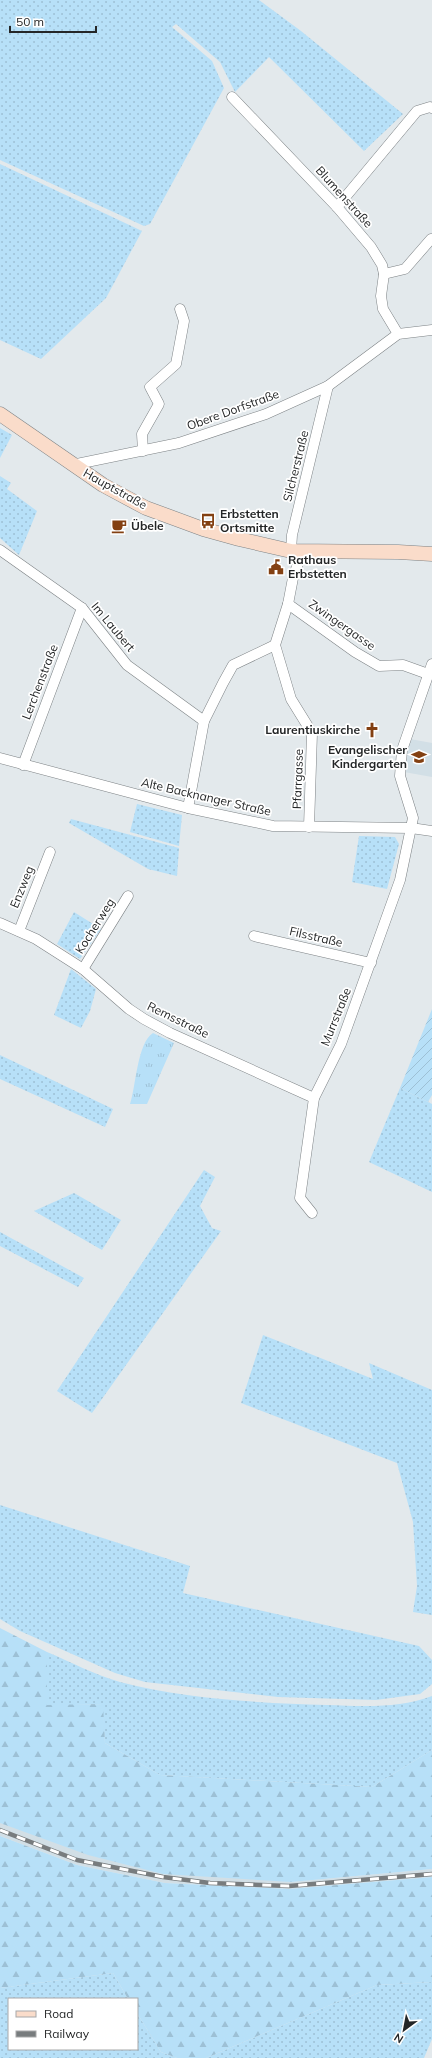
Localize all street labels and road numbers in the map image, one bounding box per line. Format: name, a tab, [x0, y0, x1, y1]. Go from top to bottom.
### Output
street label: Blumenstraße	[313, 163, 376, 231]
street label: Obere Dorfstraße	[185, 386, 281, 433]
street label: Silcherstraße	[279, 429, 312, 503]
street label: Hauptstraße	[81, 465, 150, 512]
street label: Zwingergasse	[306, 596, 379, 653]
street label: Im Laubert	[88, 599, 138, 654]
street label: Lerchenstraße	[18, 642, 61, 722]
street label: Pfarrgasse	[289, 748, 306, 809]
street label: Alte Backnanger Straße	[140, 774, 272, 819]
street label: Enzweg	[6, 863, 37, 910]
street label: Kocherweg	[72, 895, 118, 956]
street label: Filsstraße	[288, 923, 344, 950]
street label: Murrstraße	[317, 985, 354, 1048]
street label: Remsstraße	[145, 998, 212, 1041]

